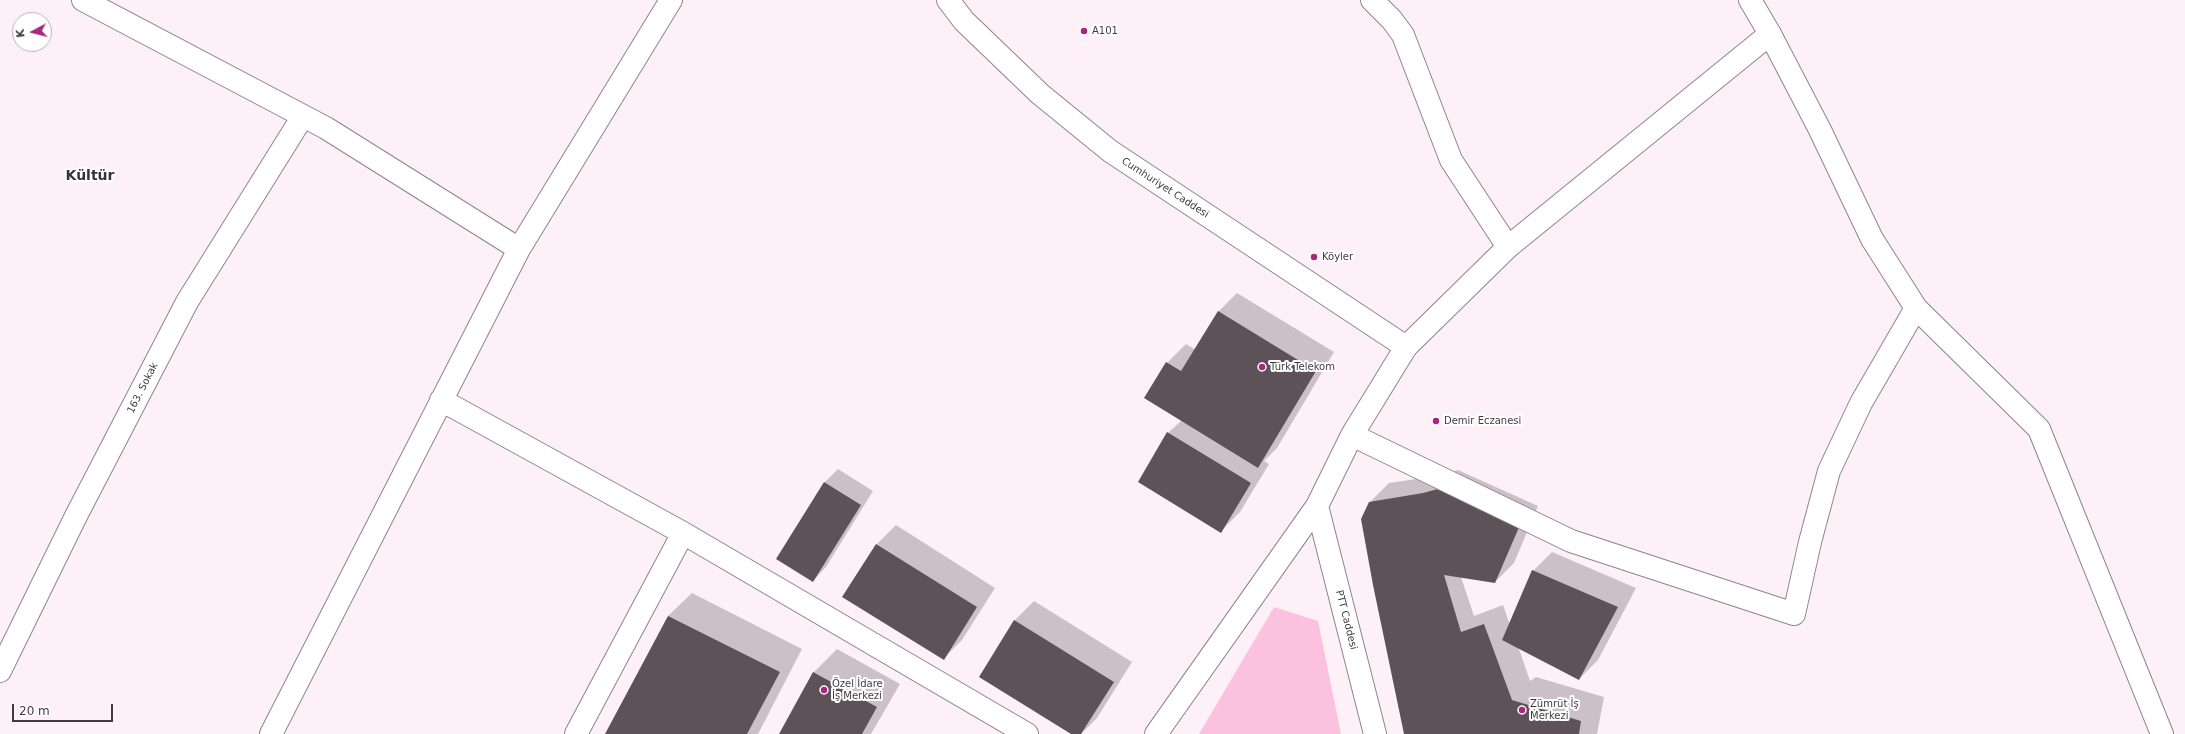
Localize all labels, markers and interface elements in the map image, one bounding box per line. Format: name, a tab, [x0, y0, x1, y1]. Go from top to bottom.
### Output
north arrow	[12, 12, 52, 52]
place label: A101	[1092, 25, 1118, 37]
marker: A101	[1079, 26, 1089, 36]
text: K	[14, 28, 28, 38]
street label: Cumhuriyet Caddesi	[1119, 155, 1211, 221]
district label: Kültür	[66, 168, 114, 184]
place label: Köyler	[1322, 251, 1353, 263]
marker: Köyler	[1309, 252, 1319, 262]
street label: 163. Sokak	[125, 361, 161, 415]
place label: Türk Telekom	[1270, 361, 1335, 373]
marker: Türk Telekom	[1257, 362, 1267, 372]
place label: Demir Eczanesi	[1444, 415, 1521, 427]
marker: Demir Eczanesi	[1431, 416, 1441, 426]
street label: PTT Caddesi	[1333, 589, 1359, 651]
place label: Özel İdare İş Merkezi	[832, 678, 883, 702]
marker: Özel İdare İş Merkezi	[819, 685, 829, 695]
scale bar	[14, 696, 115, 722]
place label: Zümrüt İş Merkezi	[1530, 698, 1579, 722]
text: 20 m	[19, 704, 50, 718]
marker: Zümrüt İş Merkezi	[1517, 705, 1527, 715]

